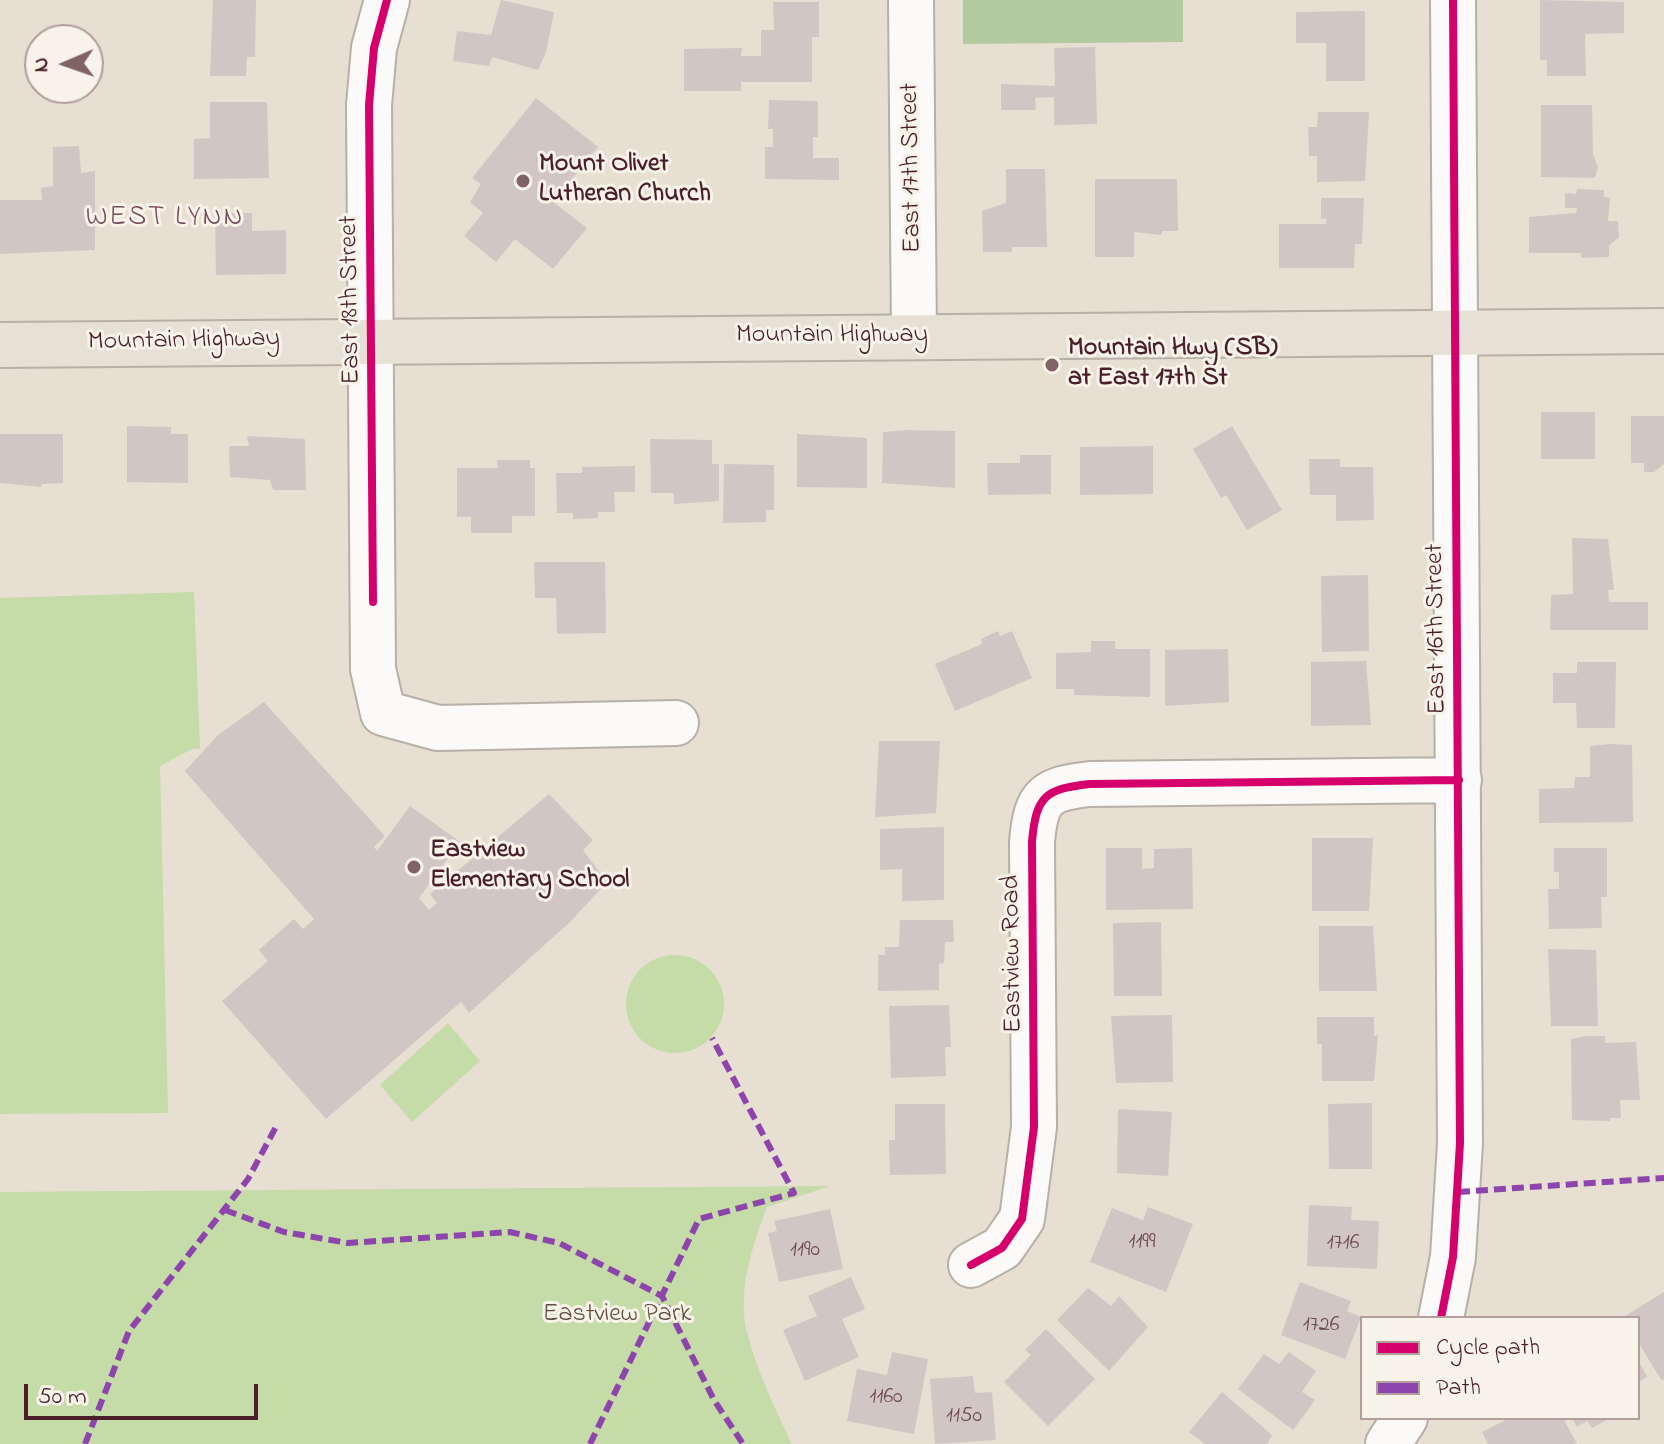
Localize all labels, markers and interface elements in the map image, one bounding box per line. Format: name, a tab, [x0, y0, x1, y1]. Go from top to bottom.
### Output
north arrow	[24, 24, 104, 104]
text: N	[26, 57, 58, 73]
street label: East 17th Street	[896, 83, 930, 253]
place label: Mount Olivet Lutheran Church	[539, 150, 711, 212]
marker: Mount Olivet Lutheran Church	[514, 172, 532, 190]
district label: WEST LYNN	[86, 202, 244, 236]
street label: East 18th Street	[335, 215, 369, 385]
street label: Mountain Highway	[736, 321, 928, 353]
street label: Mountain Highway	[88, 325, 280, 359]
place label: Mountain Hwy (SB) at East 17th St	[1068, 334, 1278, 396]
marker: Mountain Hwy (SB) at East 17th St	[1043, 356, 1061, 374]
street label: East 16th Street	[1421, 543, 1455, 715]
place label: Eastview Elementary School	[430, 836, 629, 898]
marker: Eastview Elementary School	[405, 858, 423, 876]
street label: Eastview Road	[997, 875, 1031, 1033]
house number: 1199	[1128, 1230, 1156, 1256]
house number: 1716	[1327, 1231, 1359, 1257]
house number: 1190	[790, 1238, 820, 1264]
park label: Eastview Park	[543, 1300, 691, 1332]
house number: 1726	[1303, 1313, 1339, 1339]
legend	[1360, 1316, 1640, 1420]
text: Cycle path	[1436, 1331, 1540, 1366]
scale bar	[28, 1368, 262, 1418]
text: Path	[1436, 1371, 1481, 1406]
text: 50 m	[38, 1380, 87, 1415]
house number: 1160	[869, 1385, 903, 1411]
house number: 1150	[946, 1404, 982, 1430]

